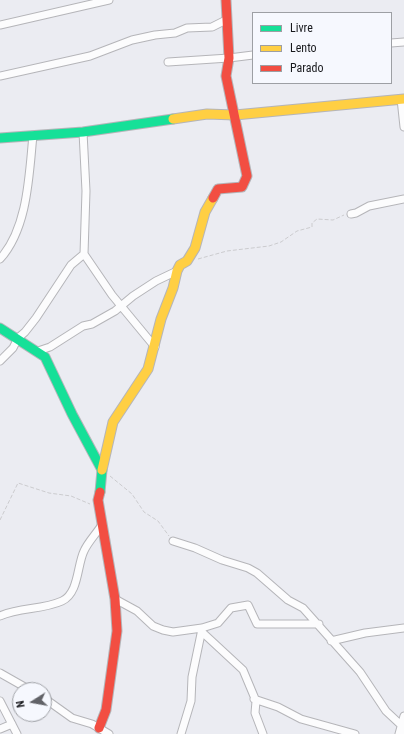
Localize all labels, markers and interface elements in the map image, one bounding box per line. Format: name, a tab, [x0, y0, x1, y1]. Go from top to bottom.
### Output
legend	[252, 12, 392, 84]
text: Livre	[290, 21, 313, 35]
text: Lento	[290, 41, 317, 55]
text: Parado	[290, 61, 323, 75]
north arrow	[12, 682, 52, 722]
text: N	[14, 700, 28, 709]

